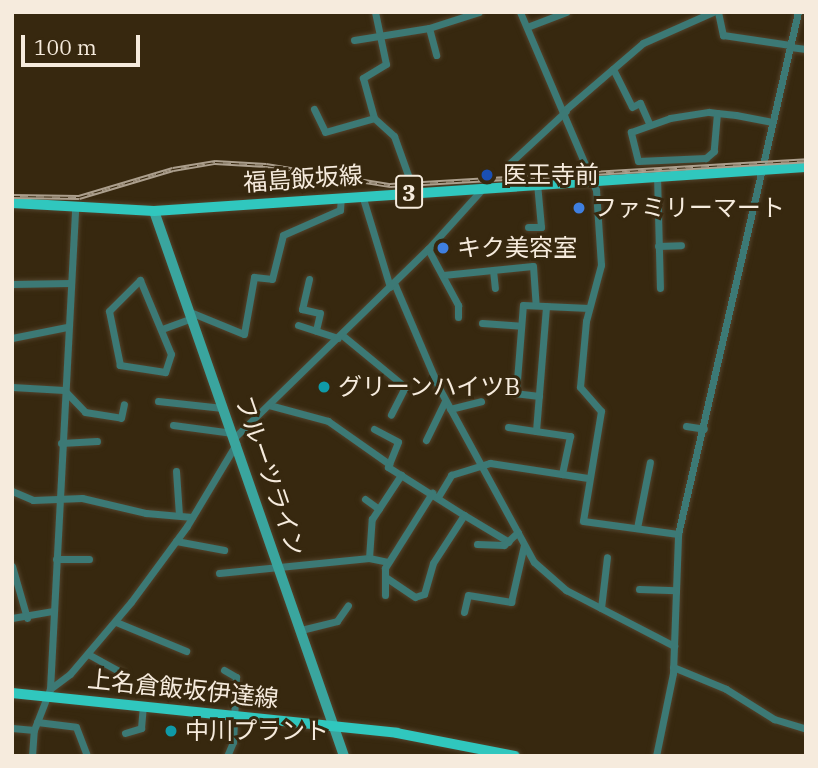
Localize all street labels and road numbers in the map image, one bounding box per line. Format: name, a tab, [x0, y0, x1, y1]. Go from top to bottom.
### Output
street label: 福島飯坂線	[242, 160, 364, 198]
road number: 3	[395, 172, 423, 211]
street label: フルーツライン	[229, 392, 311, 560]
street label: 上名倉飯坂伊達線	[86, 665, 280, 713]

